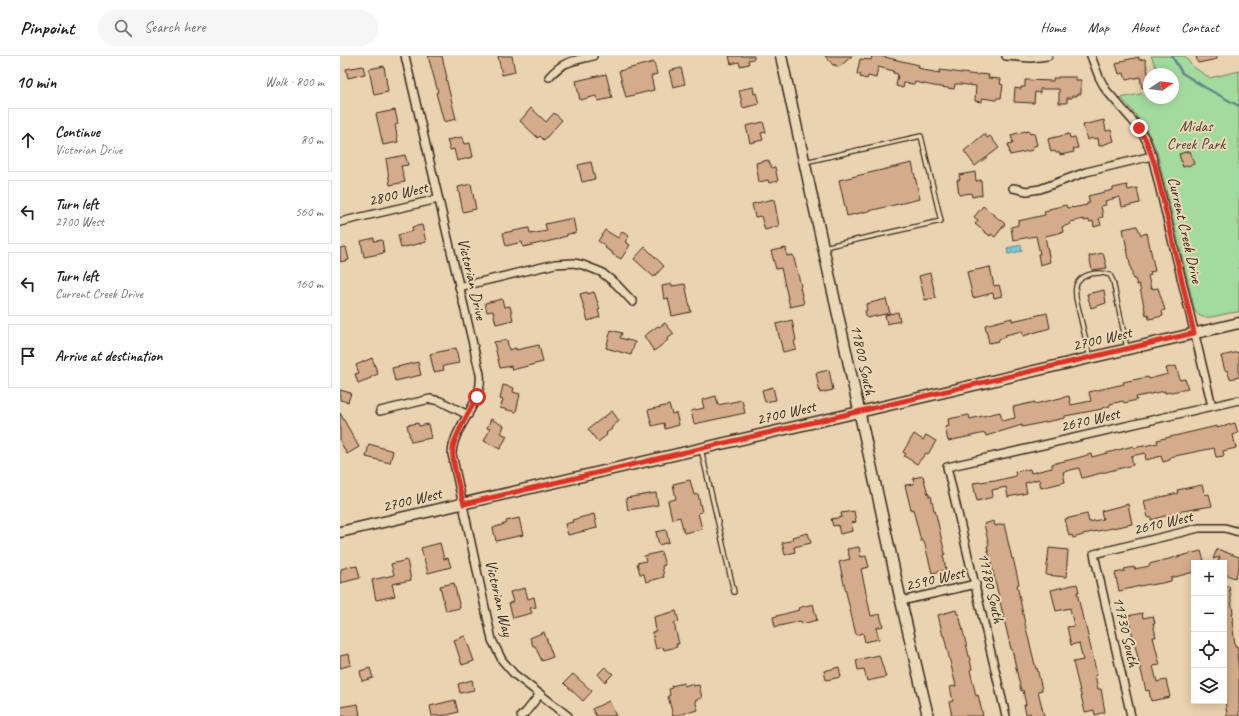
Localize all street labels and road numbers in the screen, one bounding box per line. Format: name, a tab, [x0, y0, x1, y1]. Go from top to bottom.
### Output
street label: Current Creek Drive	[1163, 175, 1207, 287]
street label: 2800 West	[366, 177, 431, 211]
street label: Victorian Drive	[453, 236, 491, 323]
street label: 2700 West	[1070, 322, 1135, 356]
street label: 11800 South	[846, 323, 880, 398]
street label: 2700 West	[754, 396, 819, 430]
street label: 2670 West	[1058, 403, 1123, 437]
street label: 2700 West	[380, 483, 445, 517]
street label: 2610 West	[1131, 506, 1196, 540]
street label: 11780 South	[973, 551, 1009, 626]
street label: Victorian Way	[481, 558, 518, 640]
street label: 2590 West	[903, 562, 968, 596]
street label: 11730 South	[1108, 595, 1144, 670]

